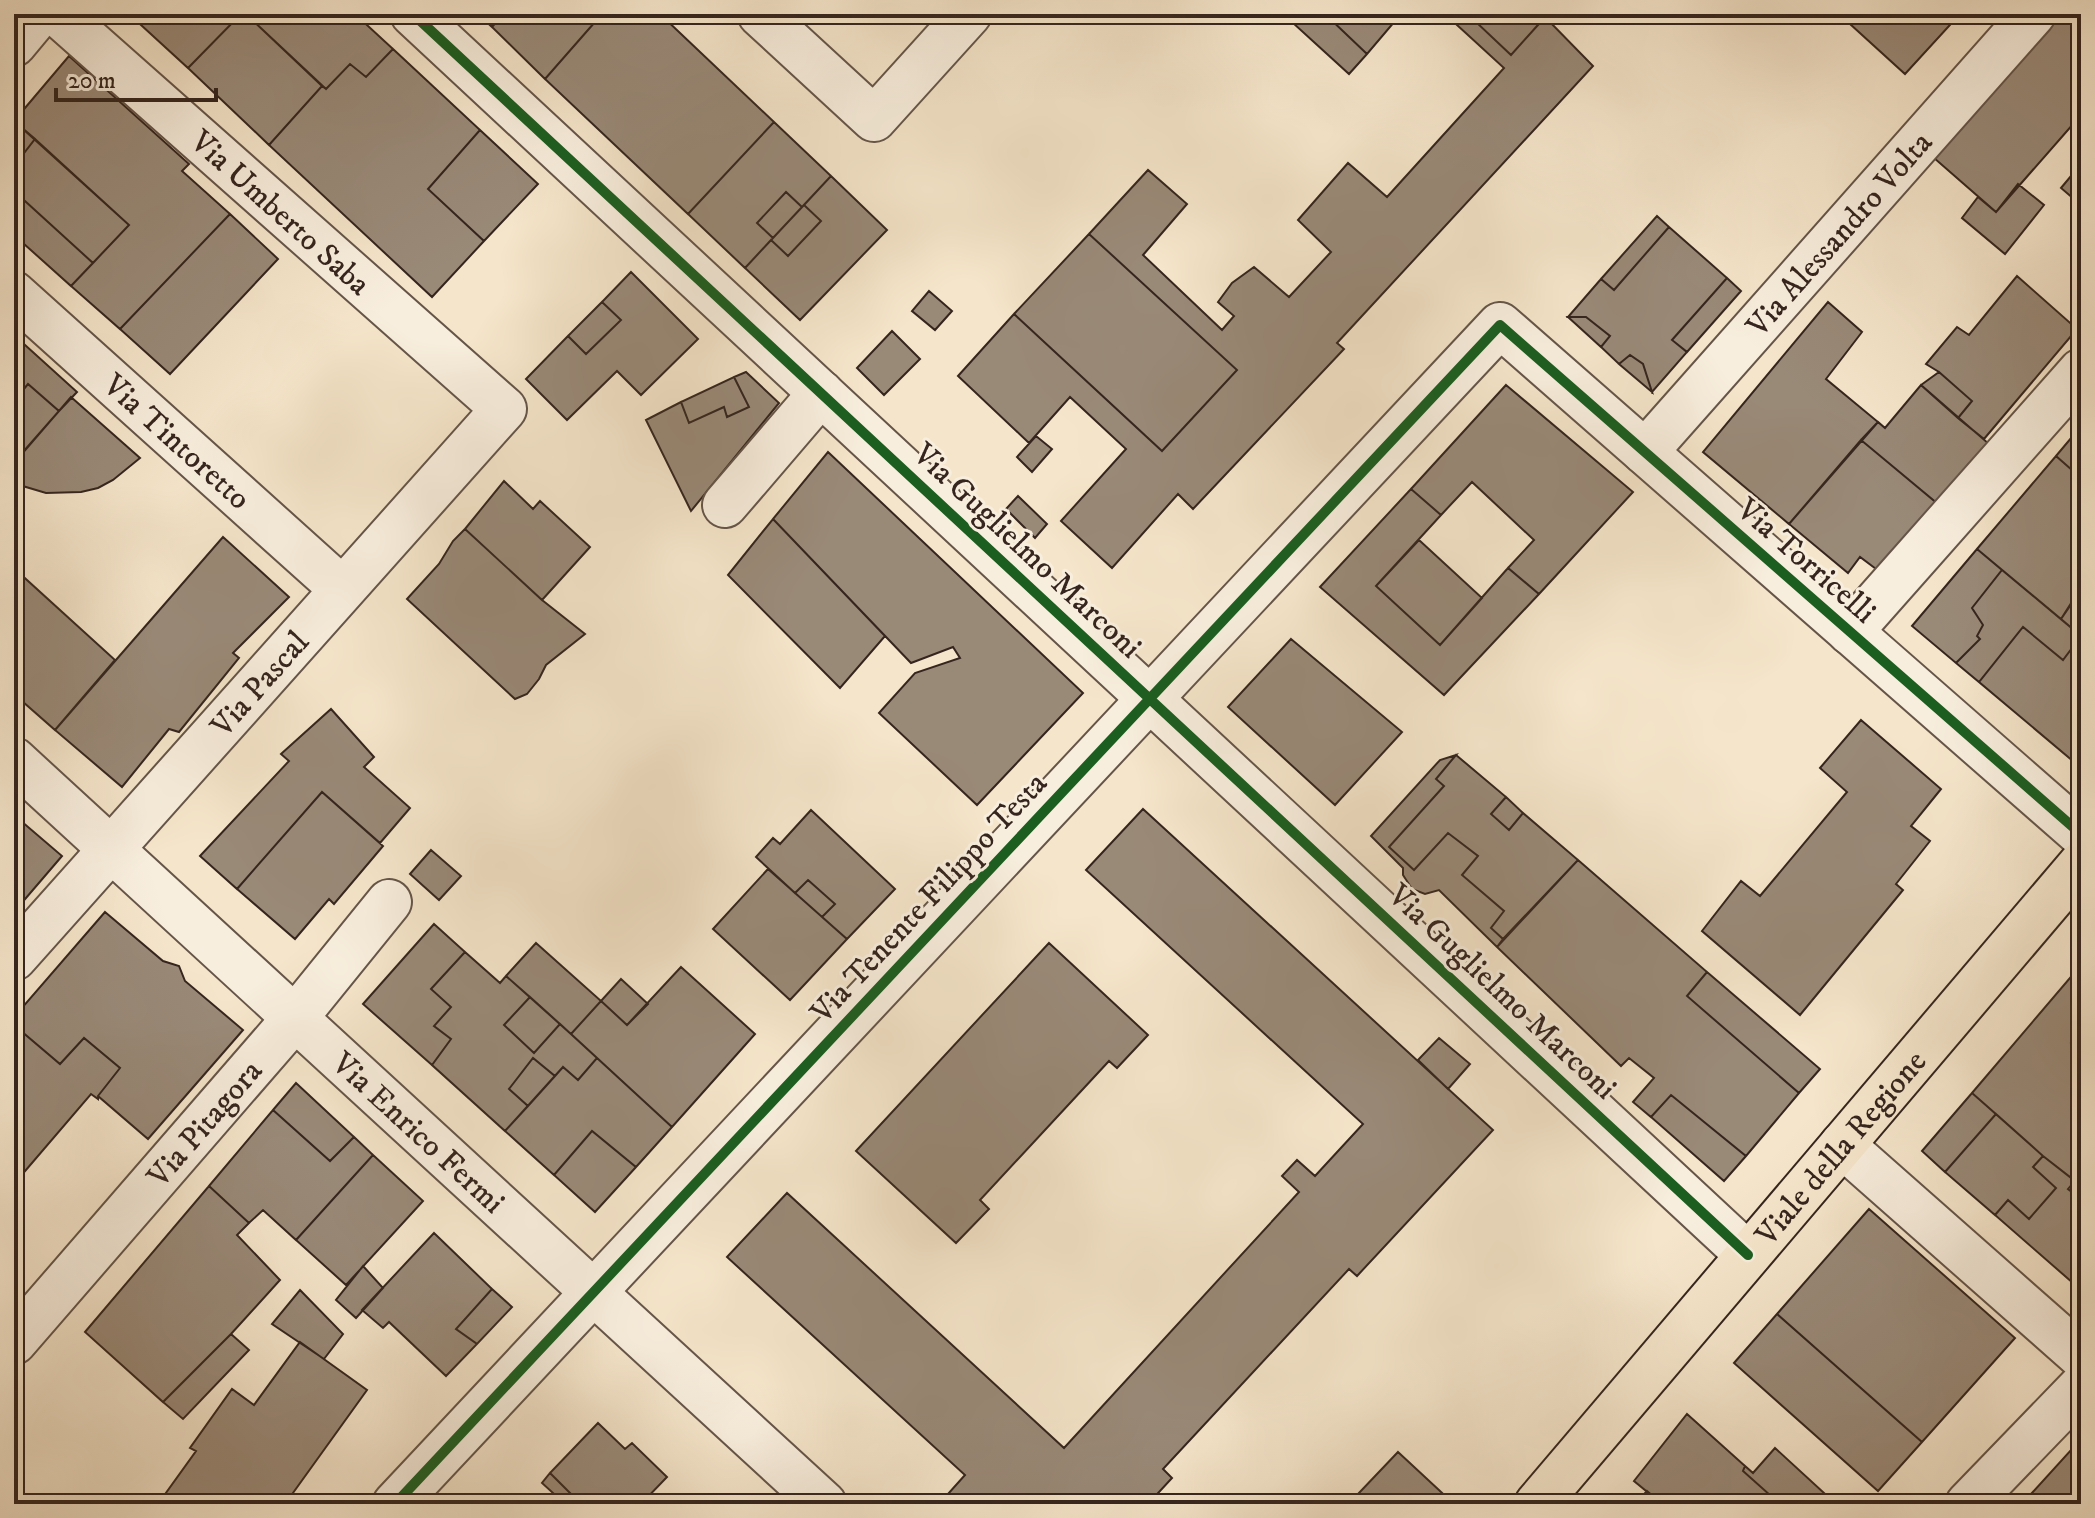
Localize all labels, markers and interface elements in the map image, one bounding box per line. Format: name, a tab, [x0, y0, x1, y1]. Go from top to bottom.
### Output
scale bar	[56, 52, 216, 102]
text: 20 m	[68, 66, 116, 96]
street label: Via Umberto Saba	[181, 122, 378, 305]
street label: Via Alessandro Volta	[1738, 123, 1942, 346]
street label: Via Tintoretto	[94, 365, 258, 519]
street label: Via Guglielmo Marconi	[903, 434, 1149, 668]
street label: Via Torricelli	[1727, 489, 1884, 633]
street label: Via Pascal	[202, 623, 319, 747]
street label: Via Tenente Filippo Testa	[802, 764, 1056, 1033]
street label: Via Guglielmo Marconi	[1378, 875, 1624, 1109]
street label: Via Enrico Fermi	[322, 1043, 513, 1223]
street label: Viale della Regione	[1747, 1043, 1936, 1255]
street label: Via Pitagora	[139, 1052, 272, 1197]

